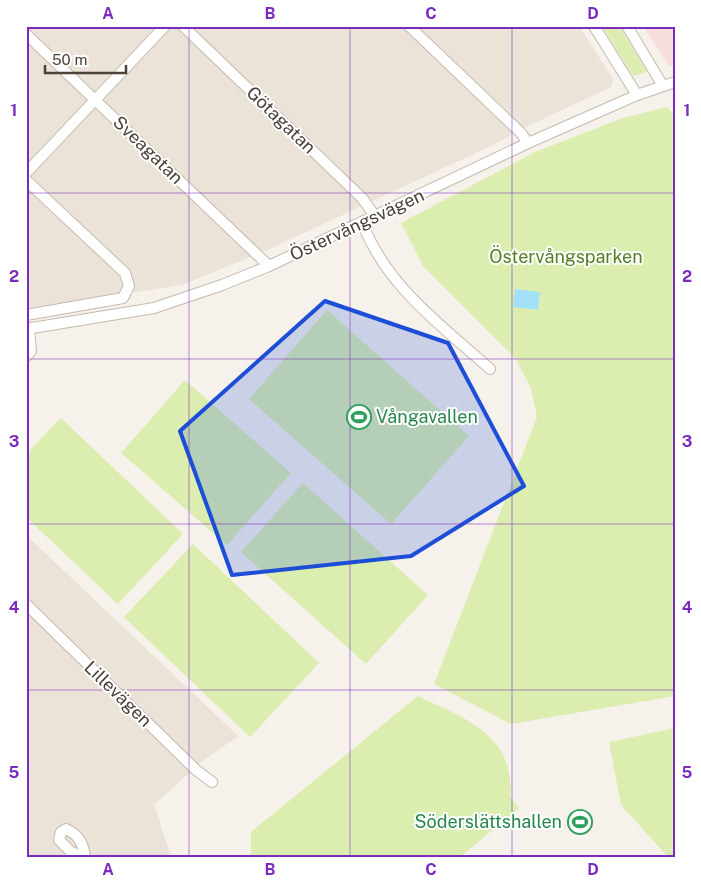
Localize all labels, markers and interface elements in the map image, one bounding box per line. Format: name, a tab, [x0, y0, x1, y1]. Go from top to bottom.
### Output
text: A	[102, 4, 114, 23]
text: B	[265, 4, 276, 23]
text: C	[425, 4, 437, 23]
text: D	[587, 4, 599, 23]
scale bar	[45, 42, 126, 74]
text: 50 m	[52, 51, 87, 68]
street label: Götagatan	[243, 82, 320, 158]
text: 1	[11, 101, 17, 120]
text: 1	[684, 101, 690, 120]
street label: Sveagatan	[109, 111, 188, 188]
street label: Östervångsvägen	[286, 183, 427, 265]
park label: Östervångsparken	[489, 245, 643, 267]
text: 2	[9, 267, 19, 286]
text: 2	[682, 267, 692, 286]
sports icon: Vångavallen	[346, 404, 372, 430]
place label: Vångavallen	[376, 406, 478, 427]
text: 3	[9, 432, 19, 451]
text: 3	[682, 432, 692, 451]
text: 4	[9, 598, 20, 617]
text: 4	[682, 598, 693, 617]
street label: Lillevägen	[80, 656, 156, 731]
text: 5	[9, 763, 20, 782]
text: 5	[682, 763, 693, 782]
sports icon: Söderslättshallen	[567, 809, 593, 835]
place label: Söderslättshallen	[415, 811, 562, 832]
text: A	[102, 860, 114, 879]
text: B	[265, 860, 276, 879]
text: C	[425, 860, 437, 879]
text: D	[587, 860, 599, 879]

